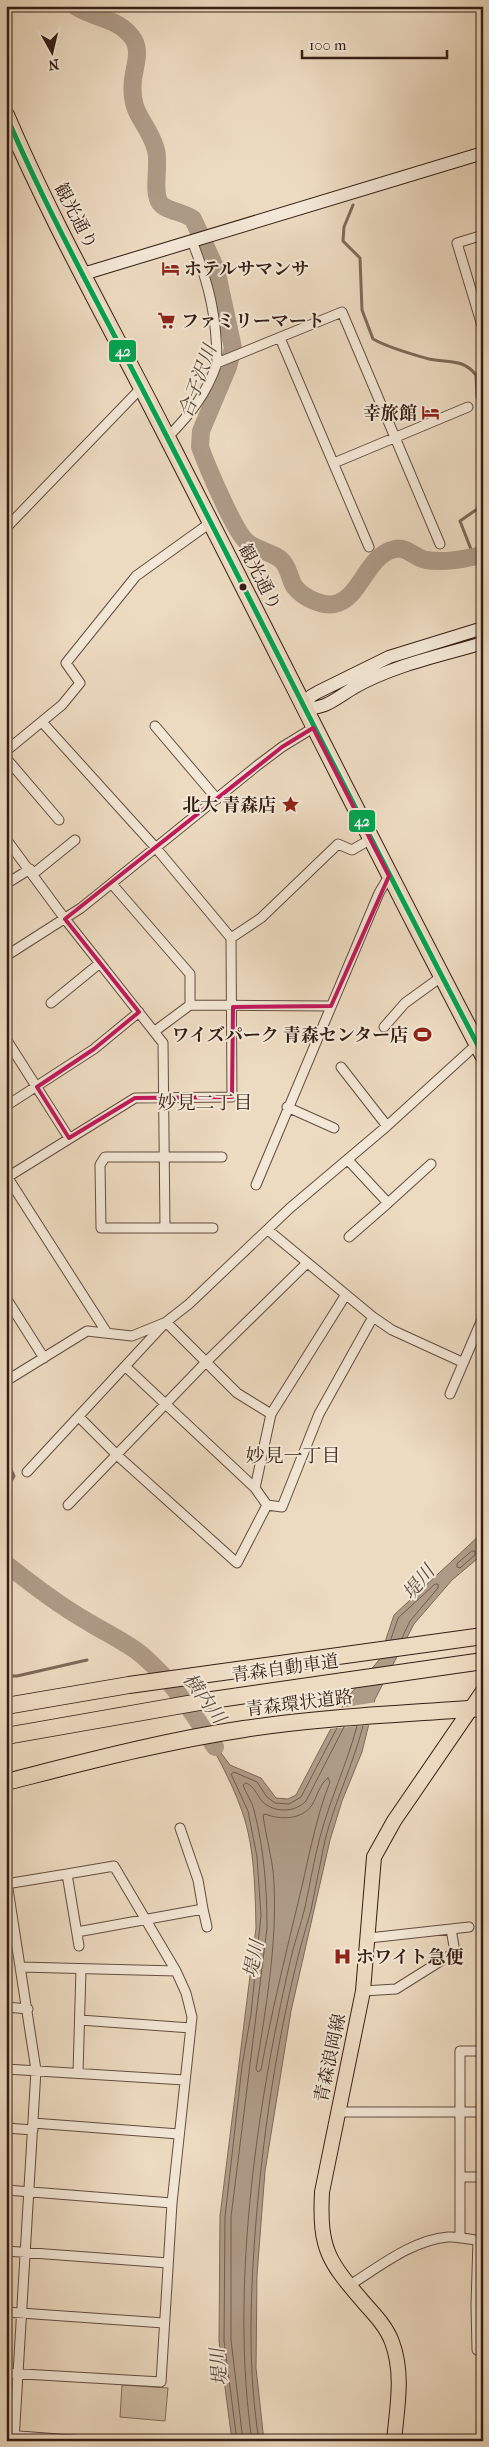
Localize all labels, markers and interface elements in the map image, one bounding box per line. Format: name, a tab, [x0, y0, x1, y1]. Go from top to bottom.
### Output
north arrow	[28, 28, 78, 78]
scale bar	[302, 28, 446, 60]
text: 100 m	[309, 36, 347, 54]
text: N	[47, 55, 60, 74]
street label: 観光通り	[50, 179, 101, 253]
hotel icon: ホテルサマンサ	[160, 259, 180, 279]
place label: ホテルサマンサ	[184, 259, 309, 280]
supermarket icon: ファミリーマート	[157, 311, 177, 331]
place label: ファミリーマート	[181, 311, 325, 332]
line badge: 42	[108, 339, 137, 363]
water label: 合子沢川	[175, 340, 222, 421]
text: 42	[114, 343, 131, 360]
place label: 幸旅館	[363, 403, 417, 424]
hotel icon: 幸旅館	[421, 403, 441, 423]
street label: 観光通り	[234, 540, 285, 614]
unlabelled marker	[238, 582, 248, 592]
place label: 北大 青森店	[182, 795, 276, 816]
place icon: 北大 青森店	[280, 795, 300, 815]
line badge: 42	[348, 809, 376, 833]
text: 42	[353, 813, 370, 830]
place label: ワイズパーク 青森センター店	[172, 1025, 408, 1046]
sports icon: ワイズパーク 青森センター店	[412, 1025, 432, 1045]
district label: 妙見二丁目	[157, 1092, 253, 1114]
district label: 妙見一丁目	[245, 1445, 341, 1467]
water label: 堤川	[398, 1559, 441, 1604]
street label: 青森自動車道	[230, 1651, 340, 1686]
water label: 横内川	[179, 1669, 231, 1730]
street label: 青森環状道路	[244, 1686, 354, 1720]
water label: 堤川	[240, 1936, 269, 1980]
hospital icon: ホワイト急便	[332, 1947, 352, 1967]
place label: ホワイト急便	[356, 1947, 463, 1968]
street label: 青森浪岡線	[311, 2012, 350, 2104]
water label: 堤川	[206, 2345, 232, 2387]

